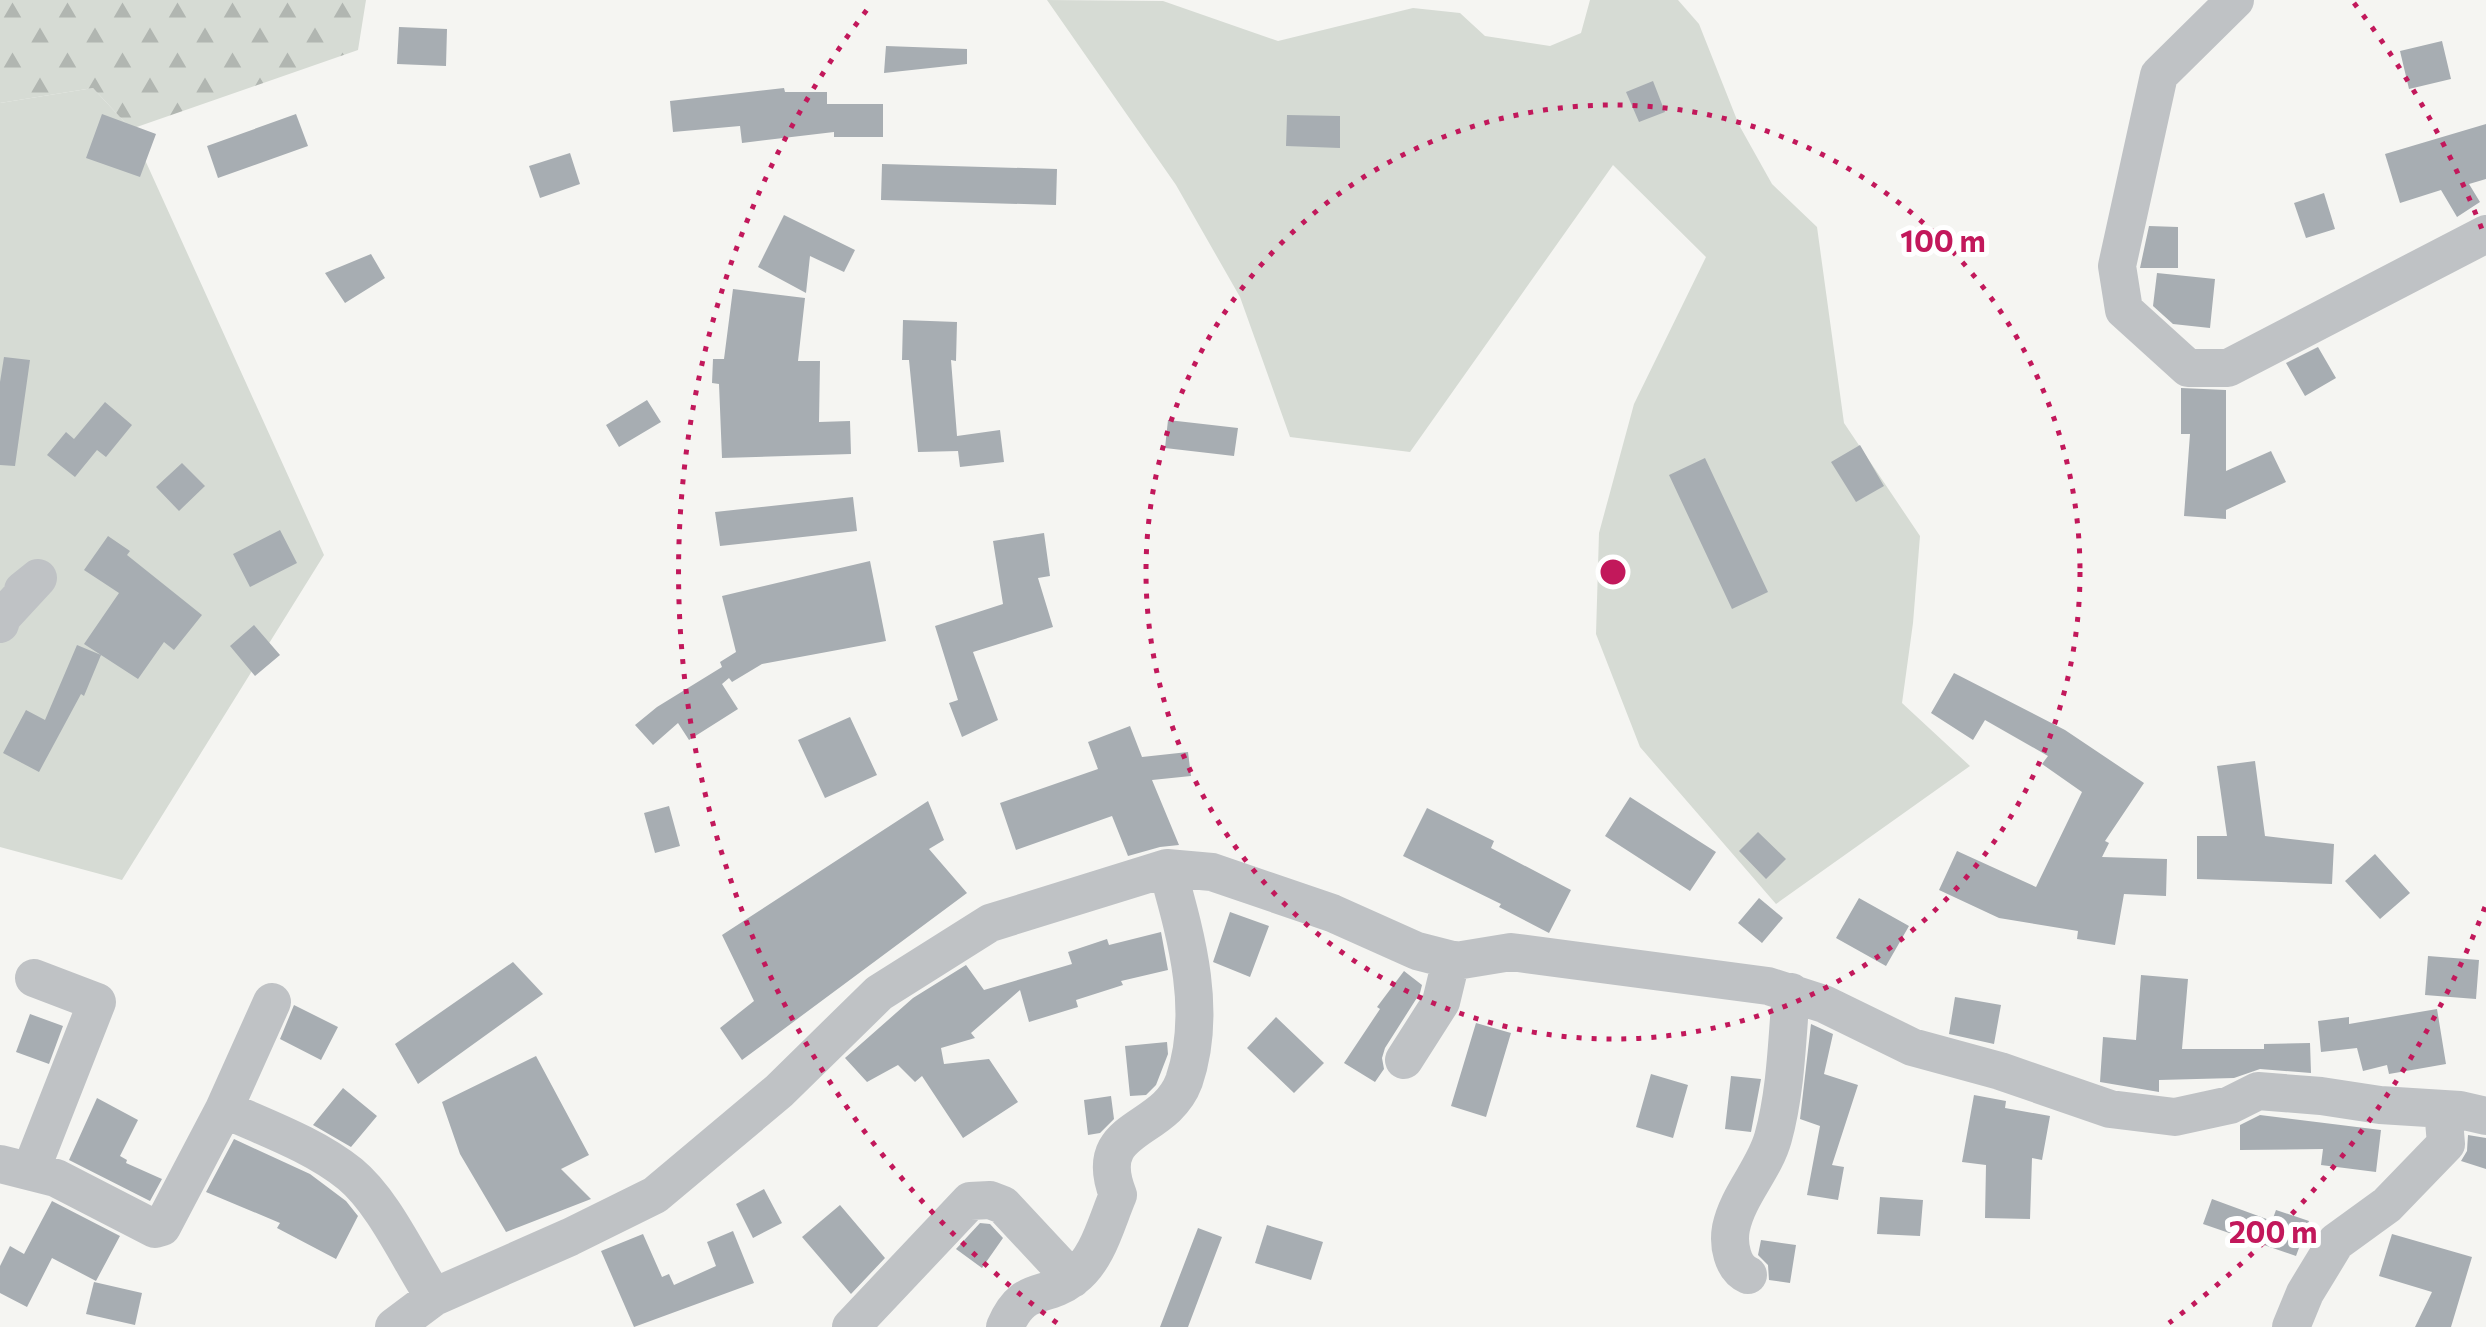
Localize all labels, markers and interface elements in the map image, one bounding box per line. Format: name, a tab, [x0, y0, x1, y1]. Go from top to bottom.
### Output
text: 100 m	[1900, 221, 1986, 258]
centre of rings	[1595, 554, 1631, 590]
text: 200 m	[2229, 1212, 2317, 1249]

